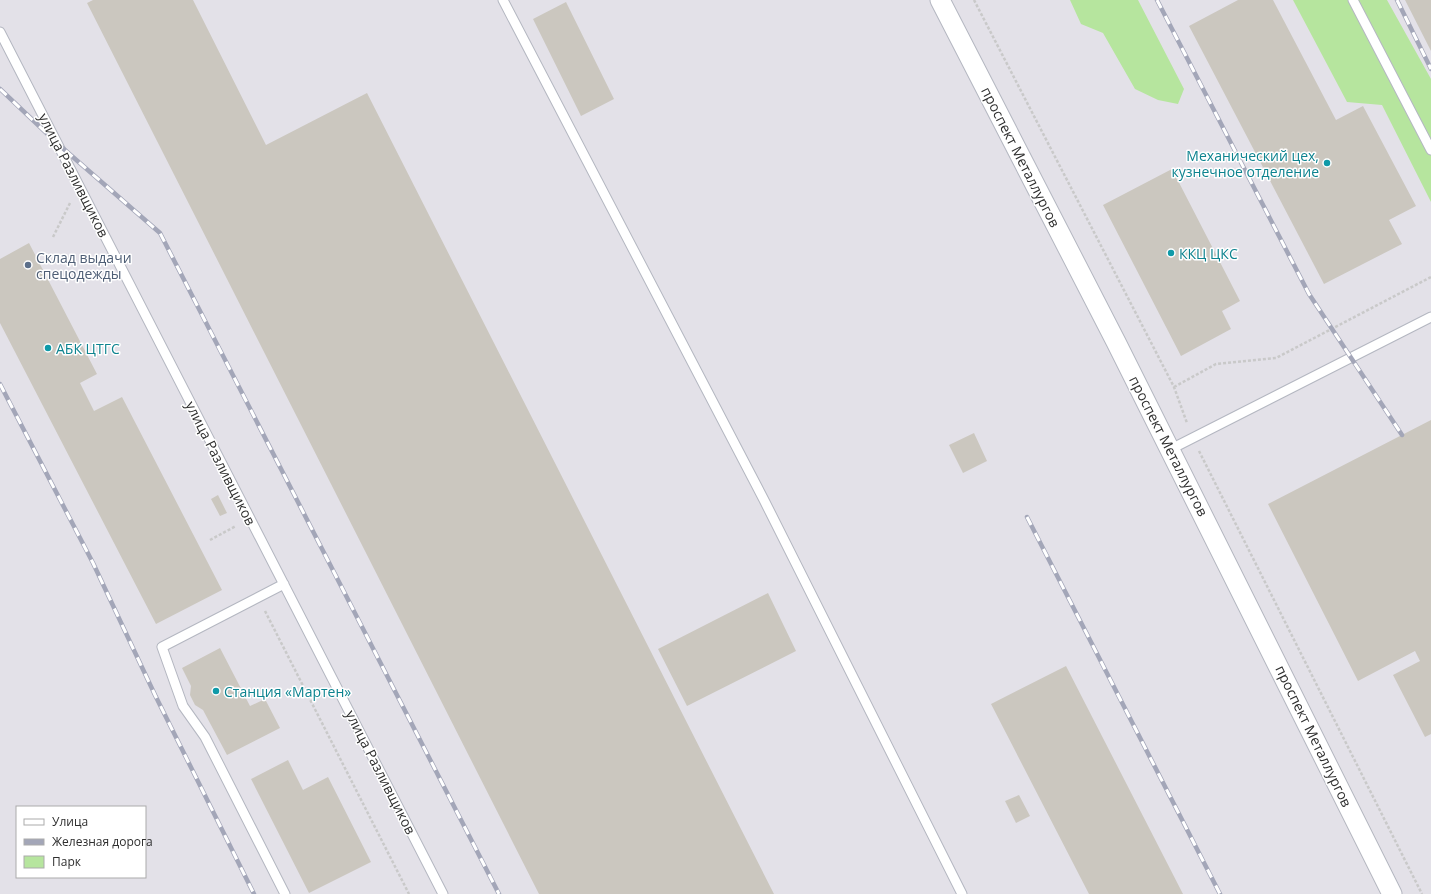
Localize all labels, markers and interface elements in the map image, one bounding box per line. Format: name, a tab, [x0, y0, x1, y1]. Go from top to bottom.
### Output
street label: проспект Металлургов	[977, 83, 1065, 231]
street label: улица Разливщиков	[34, 110, 114, 240]
place label: Механический цех, кузнечное отделение	[1172, 146, 1319, 181]
marker: Механический цех, кузнечное отделение	[1322, 158, 1332, 168]
place label: ККЦ ЦКС	[1179, 244, 1238, 263]
place label: Склад выдачи спецодежды	[36, 248, 132, 283]
marker: ККЦ ЦКС	[1166, 248, 1176, 258]
marker: Склад выдачи спецодежды	[23, 260, 33, 270]
place label: АБК ЦТГС	[56, 339, 120, 358]
marker: АБК ЦТГС	[43, 343, 53, 353]
street label: проспект Металлургов	[1125, 372, 1213, 520]
street label: улица Разливщиков	[181, 398, 261, 528]
street label: проспект Металлургов	[1271, 662, 1357, 810]
place label: Станция «Мартен»	[224, 682, 351, 701]
marker: Станция «Мартен»	[211, 686, 221, 696]
street label: улица Разливщиков	[341, 707, 421, 837]
legend	[16, 806, 146, 878]
text: Улица	[52, 813, 88, 830]
text: Железная дорога	[52, 833, 153, 850]
text: Парк	[52, 853, 82, 870]

